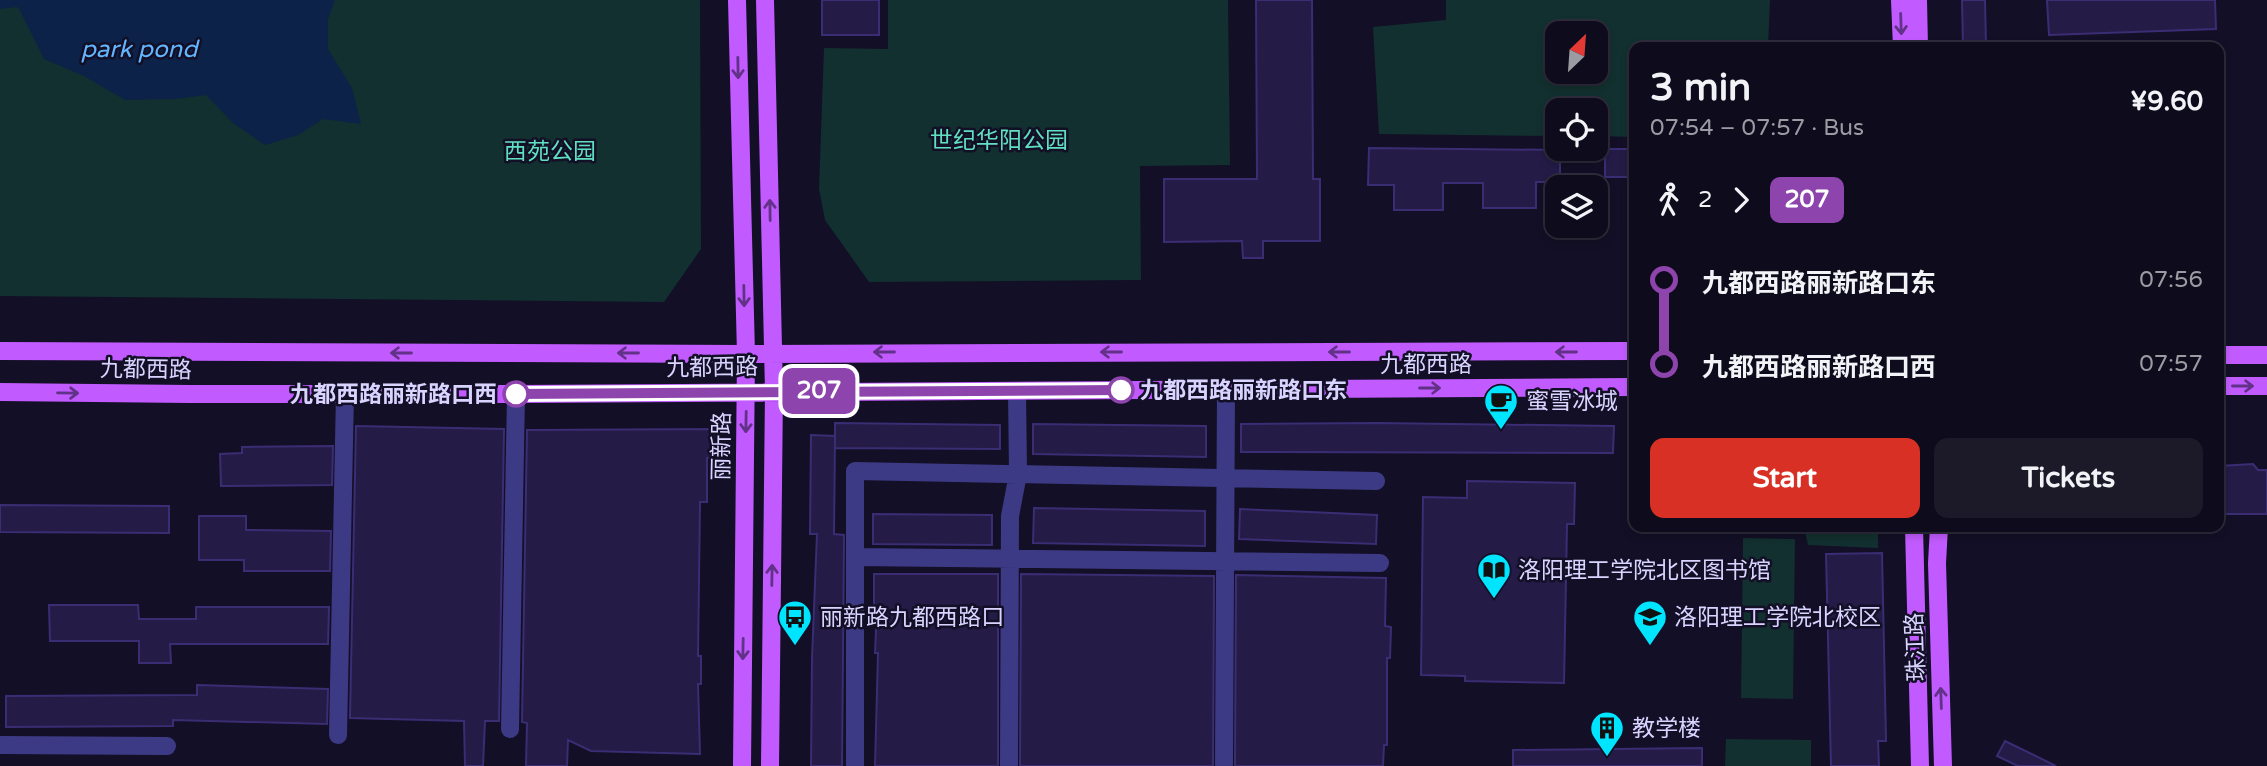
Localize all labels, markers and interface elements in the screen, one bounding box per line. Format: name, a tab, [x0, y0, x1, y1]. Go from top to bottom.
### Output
one-way arrow	[1894, 12, 1907, 35]
north arrow	[1545, 21, 1608, 84]
map controls	[1545, 21, 1608, 238]
water label: park pond	[81, 35, 200, 64]
one-way arrow	[732, 56, 745, 79]
text: 3 min	[1650, 65, 1751, 111]
text: ¥9.60	[2130, 86, 2203, 117]
button: locate	[1545, 98, 1608, 161]
text: 07:54 – 07:57 · Bus	[1650, 114, 1864, 142]
park label: 世纪华阳公园	[930, 127, 1068, 155]
park label: 西苑公园	[504, 138, 596, 166]
button: layers	[1545, 175, 1608, 238]
icon: walk	[1650, 181, 1688, 219]
icon: forward	[1722, 181, 1760, 219]
text: 207	[1784, 185, 1830, 214]
text: 2	[1698, 186, 1712, 214]
one-way arrow	[764, 199, 777, 222]
text: 07:56	[2139, 266, 2203, 294]
text: 九都西路丽新路口东	[1702, 268, 1936, 299]
one-way arrow	[738, 284, 751, 307]
one-way arrow	[873, 345, 896, 359]
one-way arrow	[1100, 345, 1123, 359]
one-way arrow	[1328, 345, 1351, 359]
one-way arrow	[1555, 345, 1578, 359]
one-way arrow	[390, 346, 413, 360]
one-way arrow	[617, 346, 640, 360]
text: 07:57	[2139, 350, 2203, 378]
street label: 九都西路	[1380, 351, 1472, 379]
text: 九都西路丽新路口西	[1702, 352, 1936, 383]
street label: 九都西路	[666, 353, 758, 383]
street label: 九都西路	[100, 355, 192, 385]
line badge: 207	[779, 368, 859, 414]
text: 207	[796, 376, 842, 405]
marker: 九都西路丽新路口东	[1108, 377, 1134, 403]
place label: 九都西路丽新路口东	[1140, 377, 1347, 405]
one-way arrow	[2231, 379, 2254, 393]
place label: 九都西路丽新路口西	[290, 381, 497, 409]
marker: 九都西路丽新路口西	[503, 381, 529, 407]
one-way arrow	[1419, 381, 1442, 395]
cafe icon: 蜜雪冰城	[1482, 382, 1520, 431]
one-way arrow	[56, 386, 79, 400]
place label: 蜜雪冰城	[1526, 388, 1618, 416]
one-way arrow	[739, 410, 753, 433]
street label: 丽新路	[707, 411, 737, 481]
button: Start	[1650, 438, 1920, 518]
button: Tickets	[1934, 438, 2203, 518]
library icon: 洛阳理工学院北区图书馆	[1475, 551, 1513, 600]
place label: 洛阳理工学院北区图书馆	[1518, 557, 1771, 585]
one-way arrow	[765, 564, 779, 587]
bus stop icon: 丽新路九都西路口	[776, 598, 814, 647]
school or university icon: 洛阳理工学院北校区	[1631, 598, 1669, 647]
place label: 丽新路九都西路口	[820, 604, 1004, 632]
place label: 洛阳理工学院北校区	[1674, 604, 1881, 632]
street label: 珠江路	[1901, 612, 1931, 682]
one-way arrow	[737, 638, 750, 661]
one-way arrow	[1934, 687, 1948, 710]
building icon: 教学楼	[1588, 709, 1626, 758]
place label: 教学楼	[1632, 715, 1701, 743]

